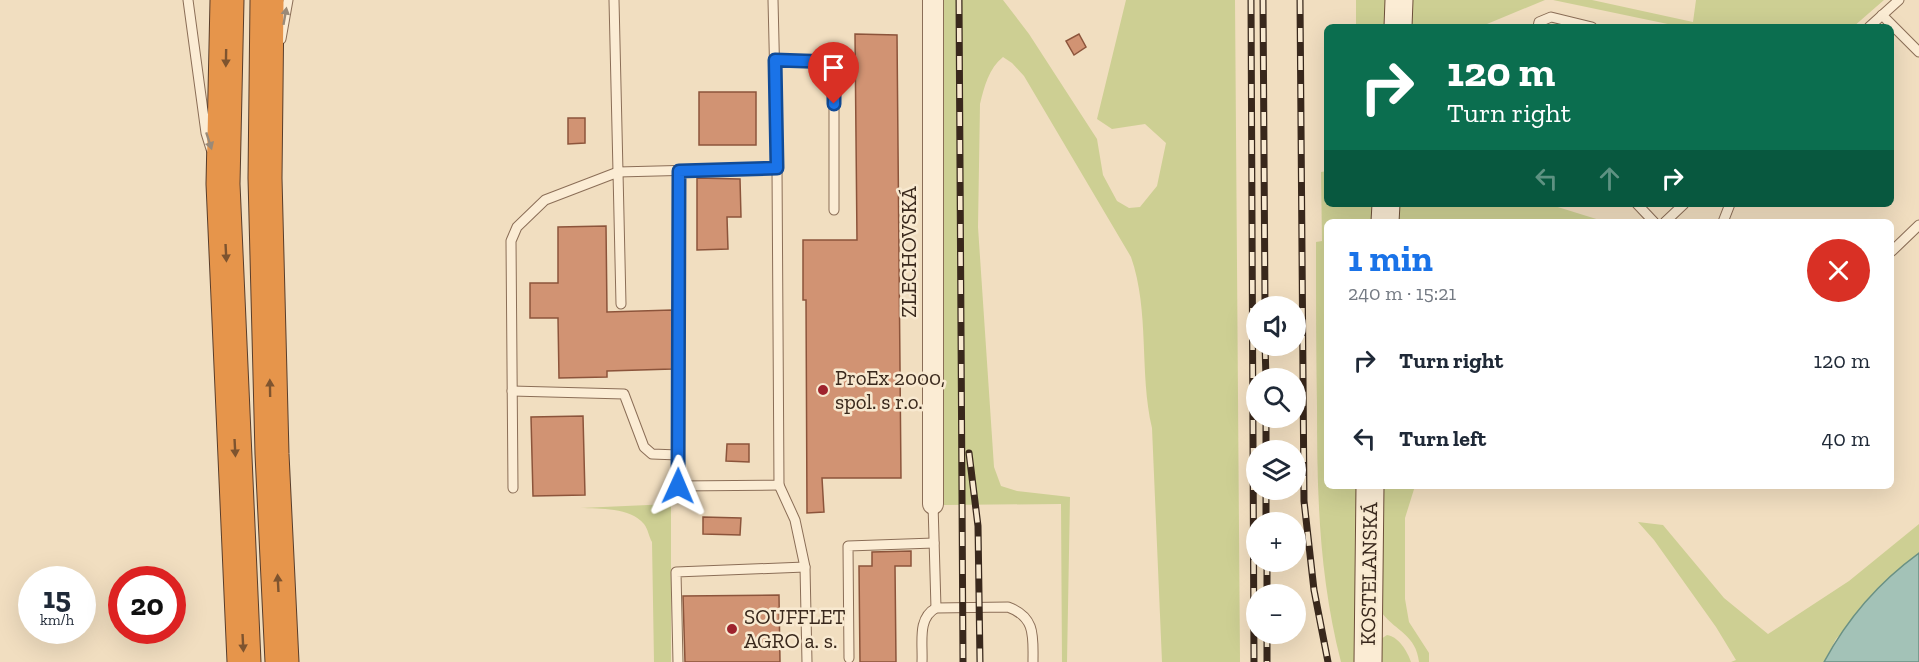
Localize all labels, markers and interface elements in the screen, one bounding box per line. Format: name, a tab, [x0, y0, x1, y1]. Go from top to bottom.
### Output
one-way arrow	[281, 7, 290, 26]
pin	[808, 42, 859, 104]
text: 120 m	[1447, 46, 1555, 97]
icon: right	[1348, 48, 1426, 126]
one-way arrow	[221, 49, 231, 68]
icon: arrive	[817, 51, 850, 84]
text: Turn right	[1447, 97, 1571, 129]
one-way arrow	[204, 132, 214, 150]
icon: left	[1530, 162, 1563, 195]
icon: ahead	[1593, 162, 1626, 195]
icon: right	[1656, 162, 1689, 195]
street label: ZLECHOVSKÁ	[896, 186, 921, 318]
text: 1 min	[1348, 237, 1433, 280]
button: close	[1807, 239, 1870, 302]
one-way arrow	[222, 244, 231, 263]
text: 240 m · 15:21	[1348, 281, 1456, 305]
map controls	[1246, 296, 1306, 644]
button: sound	[1246, 296, 1306, 356]
icon: right	[1348, 344, 1381, 377]
text: Turn right	[1399, 347, 1503, 374]
text: 120 m	[1814, 347, 1870, 374]
place label: ProEx 2000, spol. s r.o.	[835, 365, 945, 414]
button: search	[1246, 368, 1306, 428]
one-way arrow	[265, 378, 275, 397]
marker: ProEx 2000, spol. s r.o.	[816, 383, 830, 397]
icon: left	[1348, 422, 1381, 455]
text: Turn left	[1399, 425, 1486, 452]
text: 40 m	[1821, 425, 1870, 452]
one-way arrow	[230, 439, 239, 458]
button: layers	[1246, 440, 1306, 500]
position arrow	[646, 454, 710, 518]
street label: KOSTELANSKÁ	[1355, 502, 1382, 646]
button: +	[1246, 512, 1306, 572]
speed limit sign: 20	[108, 566, 186, 644]
one-way arrow	[274, 573, 283, 592]
text: 15	[43, 580, 71, 616]
button: −	[1246, 584, 1306, 644]
place label: SOUFFLET AGRO a. s.	[744, 604, 846, 653]
text: km/h	[40, 611, 74, 629]
marker: SOUFFLET AGRO a. s.	[725, 622, 739, 636]
one-way arrow	[239, 634, 248, 653]

